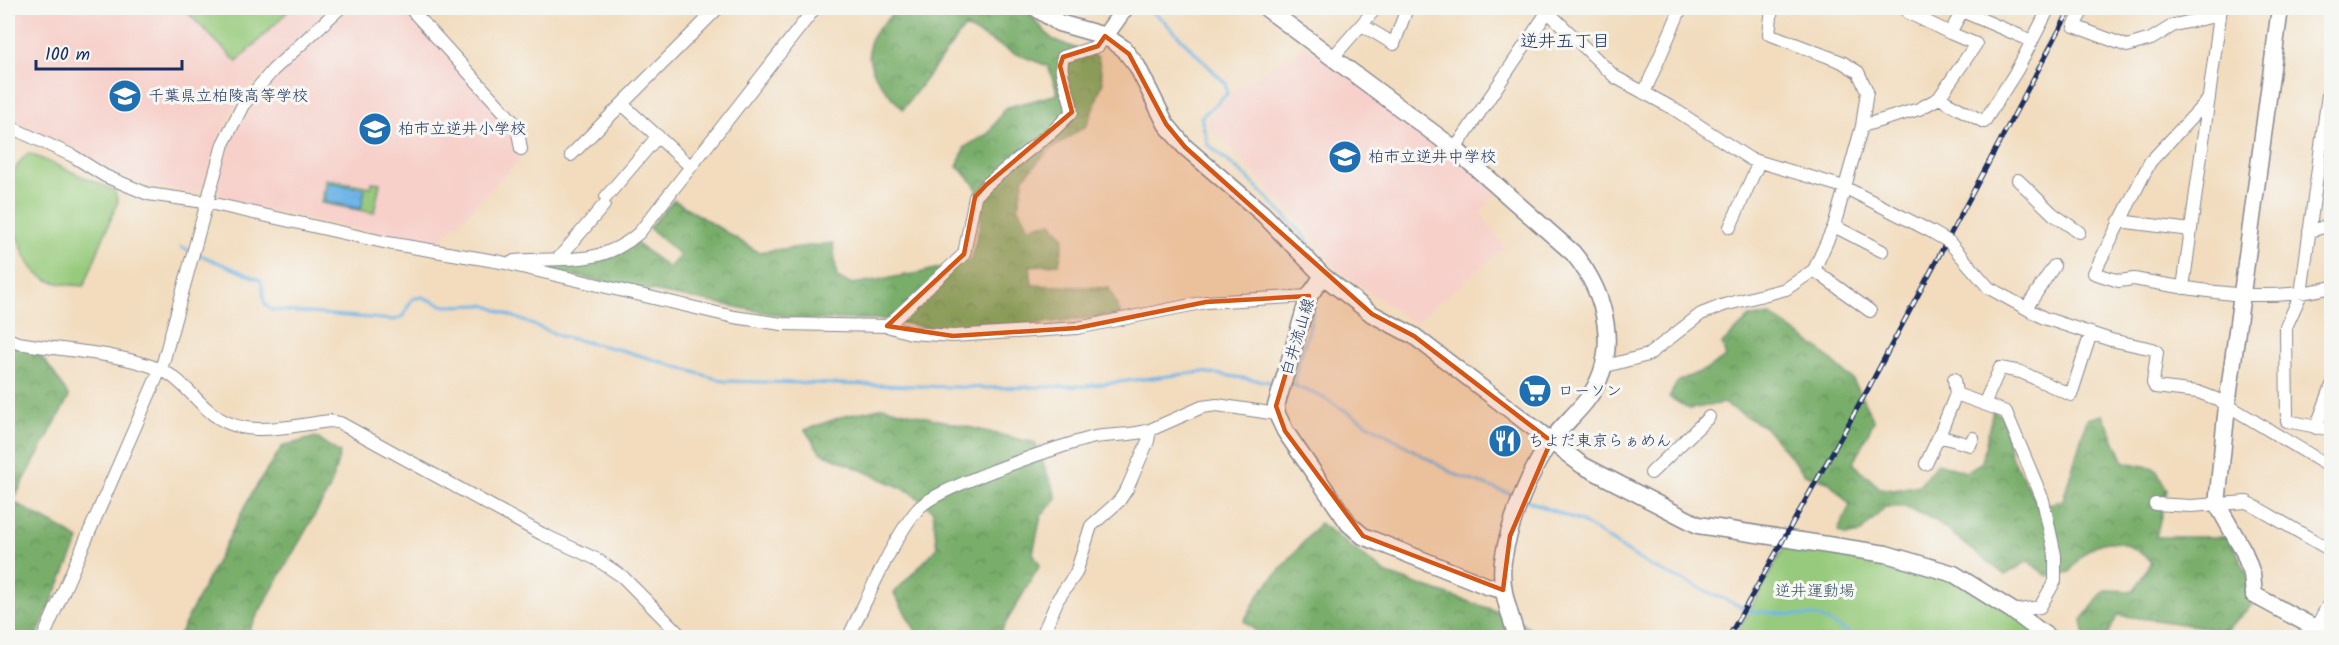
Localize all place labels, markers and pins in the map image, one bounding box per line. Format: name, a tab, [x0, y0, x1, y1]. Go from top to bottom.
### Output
school or university icon: 千葉県立柏陵高等学校	[107, 78, 143, 114]
place label: 千葉県立柏陵高等学校	[148, 84, 308, 109]
school or university icon: 柏市立逆井小学校	[357, 111, 393, 147]
place label: 柏市立逆井小学校	[398, 117, 526, 142]
school or university icon: 柏市立逆井中学校	[1327, 139, 1363, 175]
place label: 柏市立逆井中学校	[1368, 145, 1496, 170]
supermarket icon: ローソン	[1517, 373, 1553, 409]
place label: ローソン	[1558, 379, 1622, 404]
restaurant icon: ちよだ東京らぁめん	[1487, 423, 1523, 459]
place label: ちよだ東京らぁめん	[1528, 429, 1672, 454]

